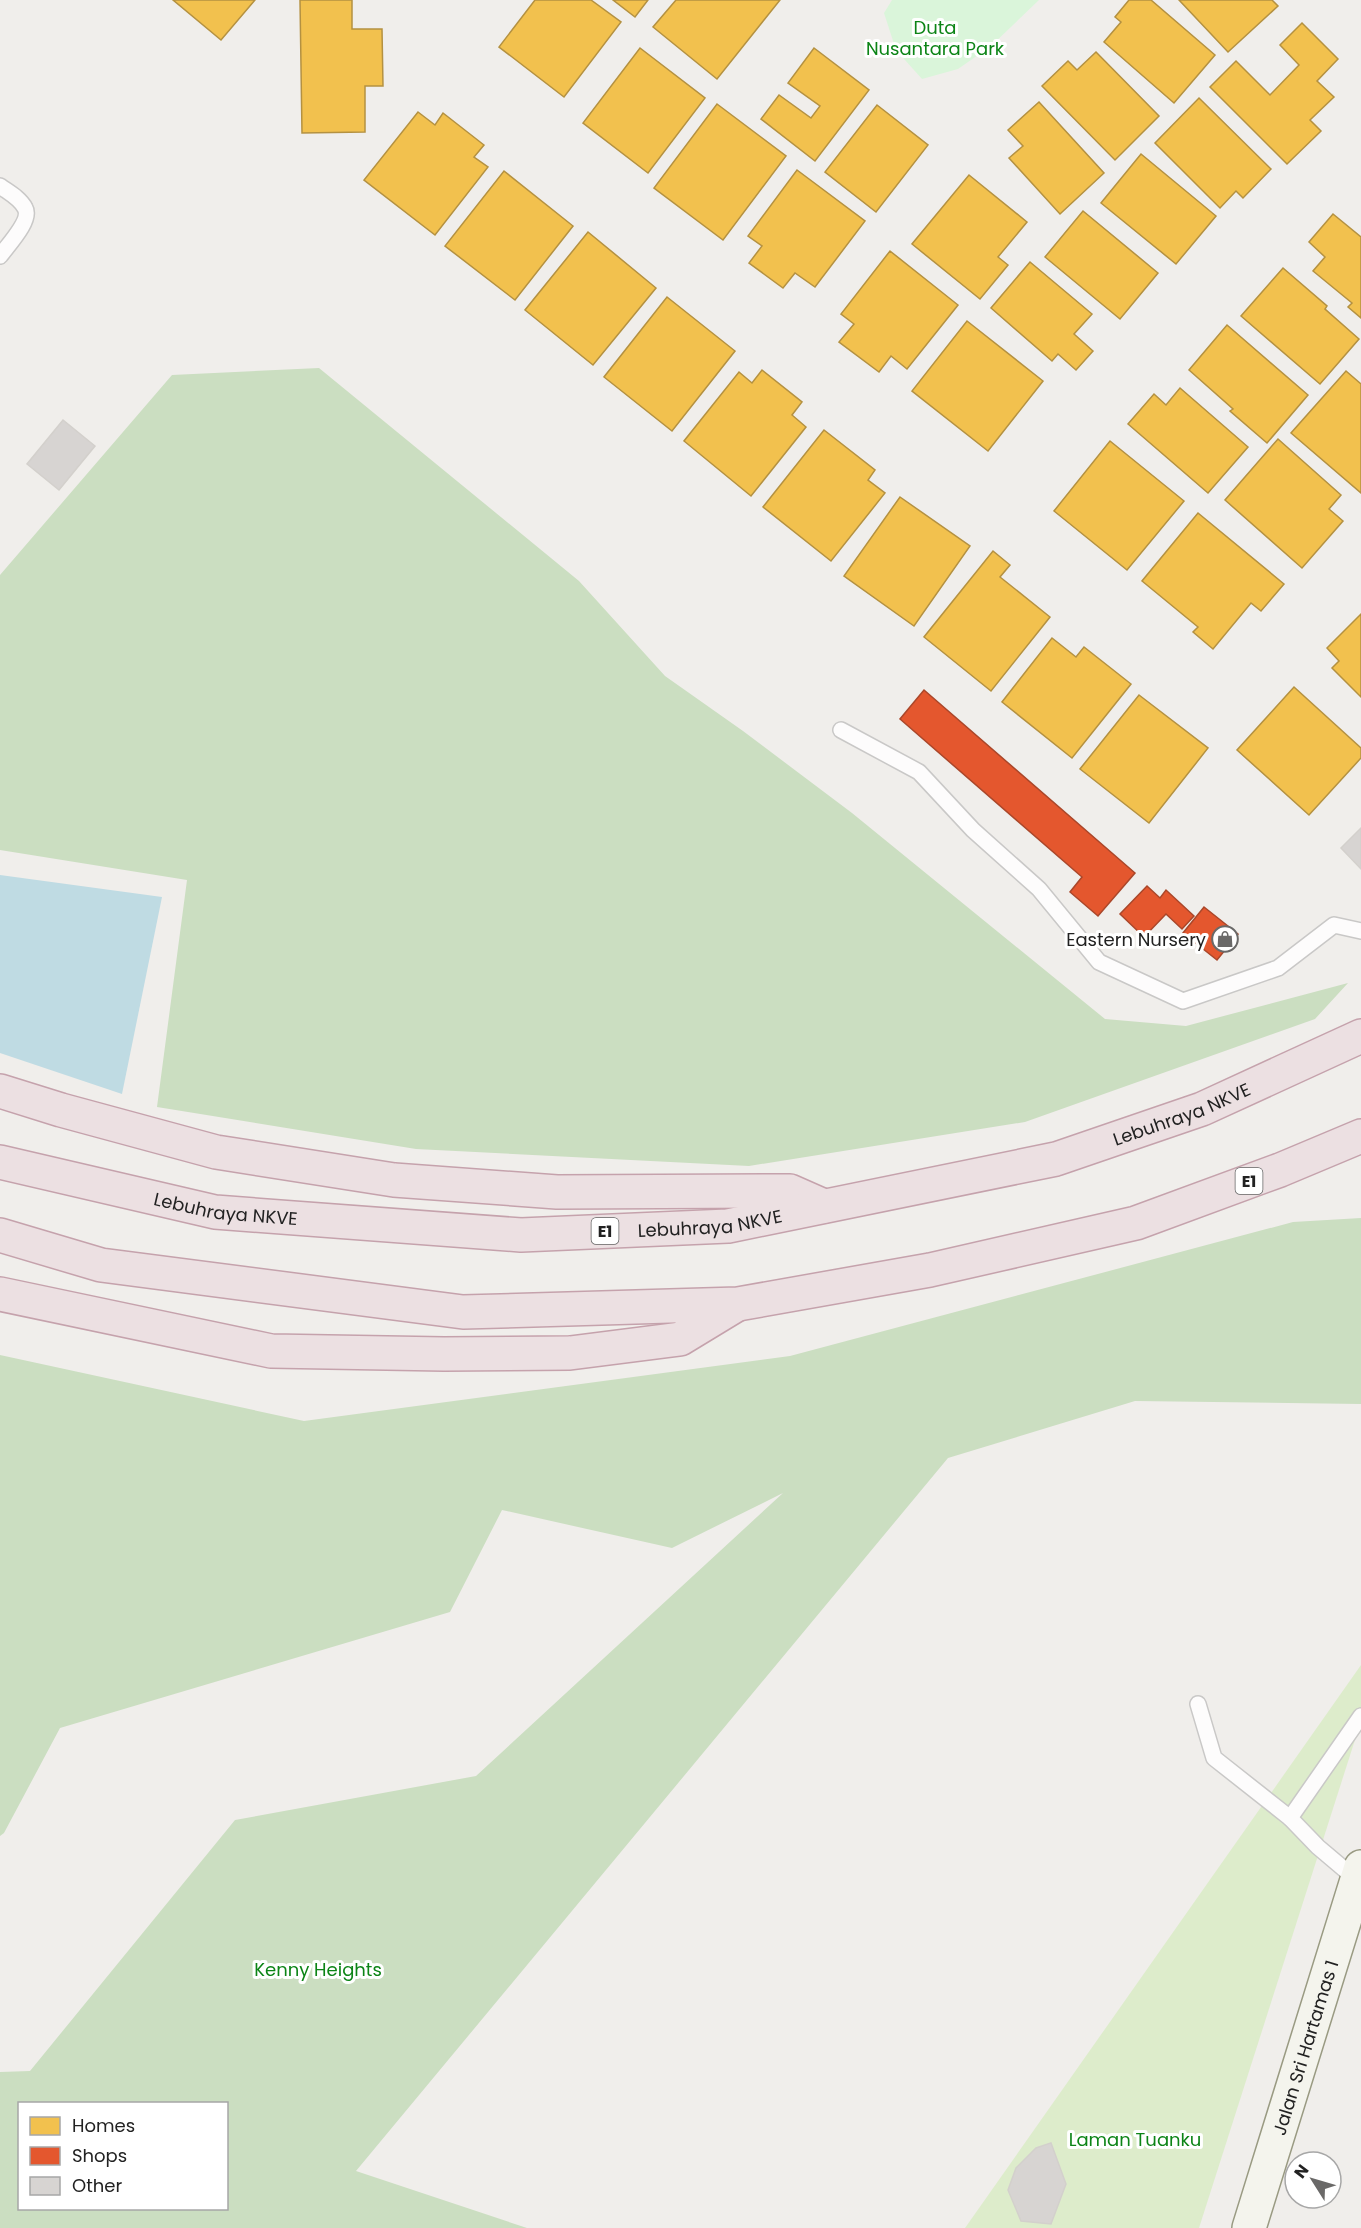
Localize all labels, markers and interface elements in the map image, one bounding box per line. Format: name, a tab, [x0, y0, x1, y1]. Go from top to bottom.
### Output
park label: Duta Nusantara Park	[866, 15, 1005, 61]
shop icon: Eastern Nursery	[1210, 924, 1240, 954]
place label: Eastern Nursery	[1066, 927, 1206, 952]
street label: Lebuhraya NKVE	[1110, 1076, 1254, 1151]
road number: E1	[1236, 1168, 1262, 1194]
street label: Lebuhraya NKVE	[152, 1186, 298, 1231]
street label: Lebuhraya NKVE	[637, 1203, 784, 1242]
road number: E1	[592, 1218, 618, 1244]
park label: Kenny Heights	[254, 1957, 382, 1982]
street label: Jalan Sri Hartamas 1	[1266, 1957, 1344, 2138]
legend	[18, 2102, 228, 2210]
text: Homes	[72, 2113, 135, 2138]
park label: Laman Tuanku	[1069, 2127, 1201, 2152]
text: Shops	[72, 2143, 127, 2168]
north arrow	[1283, 2150, 1343, 2210]
text: N	[1289, 2160, 1314, 2183]
text: Other	[72, 2173, 122, 2198]

